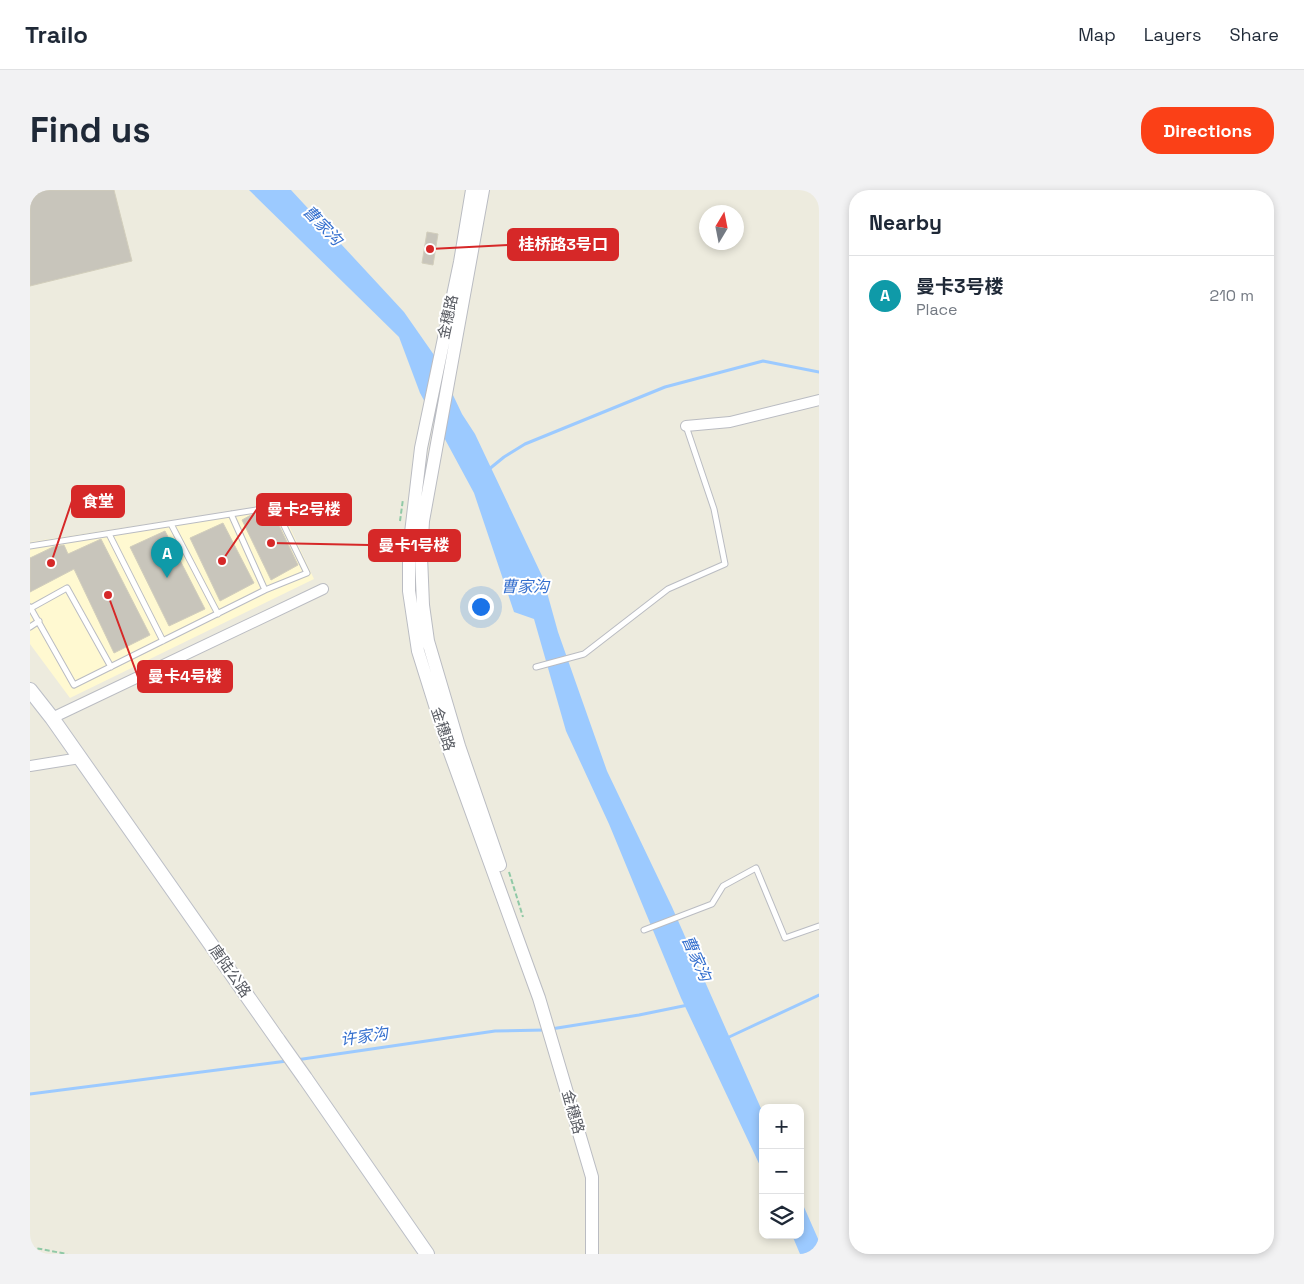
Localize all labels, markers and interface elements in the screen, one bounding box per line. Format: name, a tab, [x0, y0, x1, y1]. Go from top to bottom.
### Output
text: Trailo	[25, 19, 88, 50]
text: Map	[1078, 23, 1116, 46]
text: Layers	[1144, 23, 1201, 46]
text: Share	[1229, 23, 1279, 46]
button: Directions	[1141, 107, 1274, 154]
text: Find us	[30, 108, 151, 152]
water label: 曹家沟	[298, 201, 348, 251]
north arrow	[699, 205, 744, 250]
text: Nearby	[869, 209, 942, 236]
callout: 桂桥路3号口	[508, 229, 618, 260]
text: 桂桥路3号口	[518, 234, 608, 255]
text: 曼卡3号楼	[916, 274, 1004, 299]
text: A	[880, 285, 890, 306]
text: 210 m	[1210, 285, 1254, 306]
street label: 金穗路	[434, 293, 461, 341]
text: Place	[916, 299, 958, 320]
callout: 食堂	[72, 486, 124, 517]
text: 食堂	[82, 491, 114, 512]
callout: 曼卡2号楼	[257, 494, 351, 525]
text: 曼卡2号楼	[267, 499, 341, 520]
callout: 曼卡1号楼	[369, 530, 460, 561]
text: 曼卡1号楼	[378, 535, 450, 556]
pin: A	[151, 537, 183, 578]
water label: 曹家沟	[501, 576, 551, 597]
your location	[468, 594, 494, 620]
callout: 曼卡4号楼	[138, 661, 232, 692]
text: 曼卡4号楼	[148, 666, 222, 687]
street label: 金穗路	[427, 705, 459, 753]
water label: 曹家沟	[677, 932, 717, 986]
street label: 唐陆公路	[205, 941, 255, 1001]
water label: 许家沟	[339, 1022, 391, 1050]
street label: 金穗路	[558, 1088, 589, 1136]
map controls	[759, 1104, 804, 1239]
button: +	[759, 1104, 804, 1149]
button: −	[759, 1149, 804, 1194]
button: layers	[759, 1194, 804, 1239]

